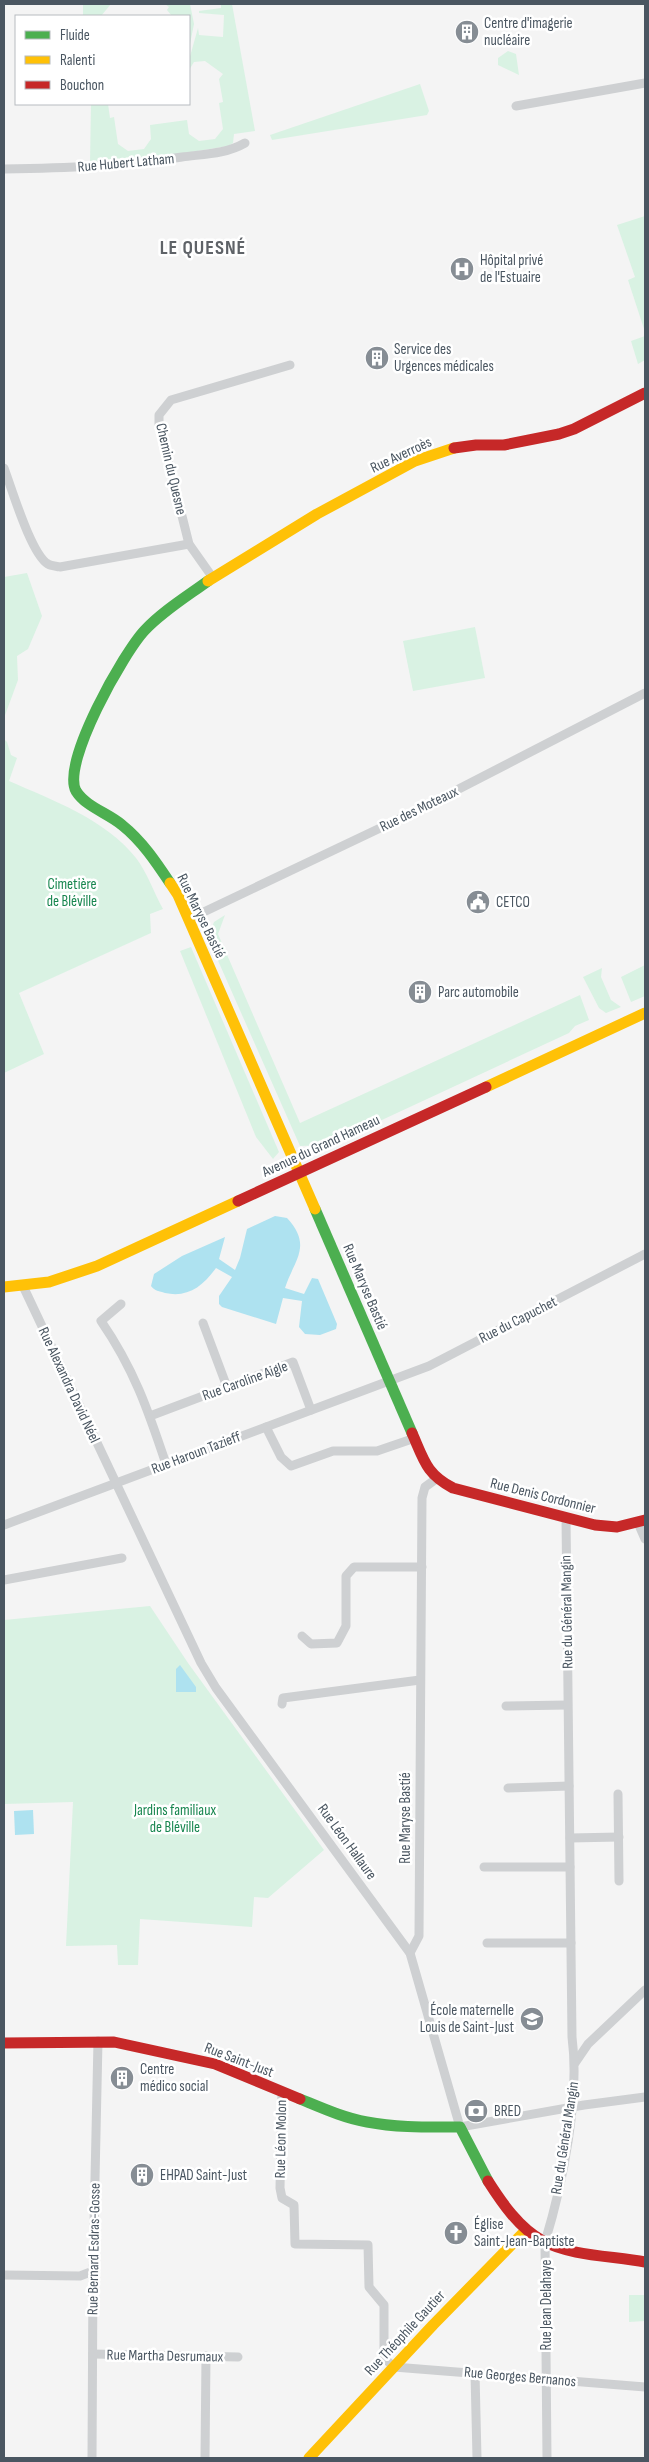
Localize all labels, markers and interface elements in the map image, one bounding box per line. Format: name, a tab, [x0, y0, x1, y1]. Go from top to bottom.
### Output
place label: Centre d'imagerie nucléaire	[484, 14, 573, 50]
legend	[15, 15, 190, 105]
building icon: Centre d'imagerie nucléaire	[454, 19, 480, 45]
text: Fluide	[60, 26, 90, 45]
text: Ralenti	[60, 51, 95, 70]
text: Bouchon	[60, 76, 104, 95]
street label: Rue Hubert Latham	[77, 149, 175, 177]
district label: LE QUESNÉ	[160, 236, 246, 260]
place label: Hôpital privé de l'Estuaire	[480, 251, 543, 287]
hospital icon: Hôpital privé de l'Estuaire	[449, 256, 475, 282]
place label: Service des Urgences médicales	[394, 340, 494, 376]
building icon: Service des Urgences médicales	[364, 345, 390, 371]
street label: Chemin du Quesne	[151, 421, 191, 517]
street label: Rue Averroès	[367, 433, 435, 477]
street label: Rue des Moteaux	[377, 782, 462, 836]
street label: Rue Maryse Bastié	[172, 871, 230, 961]
park label: Cimetière de Bléville	[47, 875, 97, 911]
public building icon: CETCO	[465, 889, 491, 915]
place label: CETCO	[496, 893, 530, 912]
building icon: Parc automobile	[407, 979, 433, 1005]
place label: Parc automobile	[438, 983, 519, 1002]
street label: Avenue du Grand Hameau	[258, 1110, 383, 1182]
street label: Rue Maryse Bastié	[338, 1241, 392, 1333]
street label: Rue du Capuchet	[476, 1292, 560, 1348]
street label: Rue Alexandra David Néel	[34, 1324, 104, 1446]
street label: Rue Caroline Aigle	[200, 1357, 290, 1405]
street label: Rue Haroun Tazieff	[149, 1427, 244, 1479]
street label: Rue Denis Cordonnier	[488, 1474, 598, 1518]
street label: Rue du Général Mangin	[557, 1555, 577, 1669]
street label: Rue Maryse Bastié	[396, 1772, 415, 1864]
street label: Rue Léon Hallaure	[313, 1800, 381, 1884]
park label: Jardins familiaux de Bléville	[133, 1801, 216, 1837]
place label: École maternelle Louis de Saint-Just	[420, 2001, 514, 2037]
school or university icon: École maternelle Louis de Saint-Just	[519, 2006, 545, 2032]
street label: Rue Saint-Just	[202, 2038, 277, 2082]
place label: Centre médico social	[140, 2060, 208, 2096]
building icon: Centre médico social	[109, 2065, 135, 2091]
street label: Rue du Général Mangin	[547, 2080, 583, 2196]
bank icon: BRED	[463, 2098, 489, 2124]
street label: Rue Léon Molon	[271, 2100, 291, 2178]
place label: BRED	[494, 2102, 521, 2121]
building icon: EHPAD Saint-Just	[129, 2162, 155, 2188]
place label: EHPAD Saint-Just	[160, 2166, 248, 2185]
street label: Rue Bernard Esdras-Gosse	[83, 2183, 105, 2315]
place label: Église Saint-Jean-Baptiste	[474, 2215, 575, 2251]
church icon: Église Saint-Jean-Baptiste	[443, 2220, 469, 2246]
street label: Rue Jean Delahaye	[537, 2259, 556, 2351]
street label: Rue Théophile Gautier	[361, 2286, 450, 2380]
street label: Rue Martha Desrumaux	[107, 2345, 224, 2367]
street label: Rue Georges Bernanos	[463, 2363, 577, 2391]

